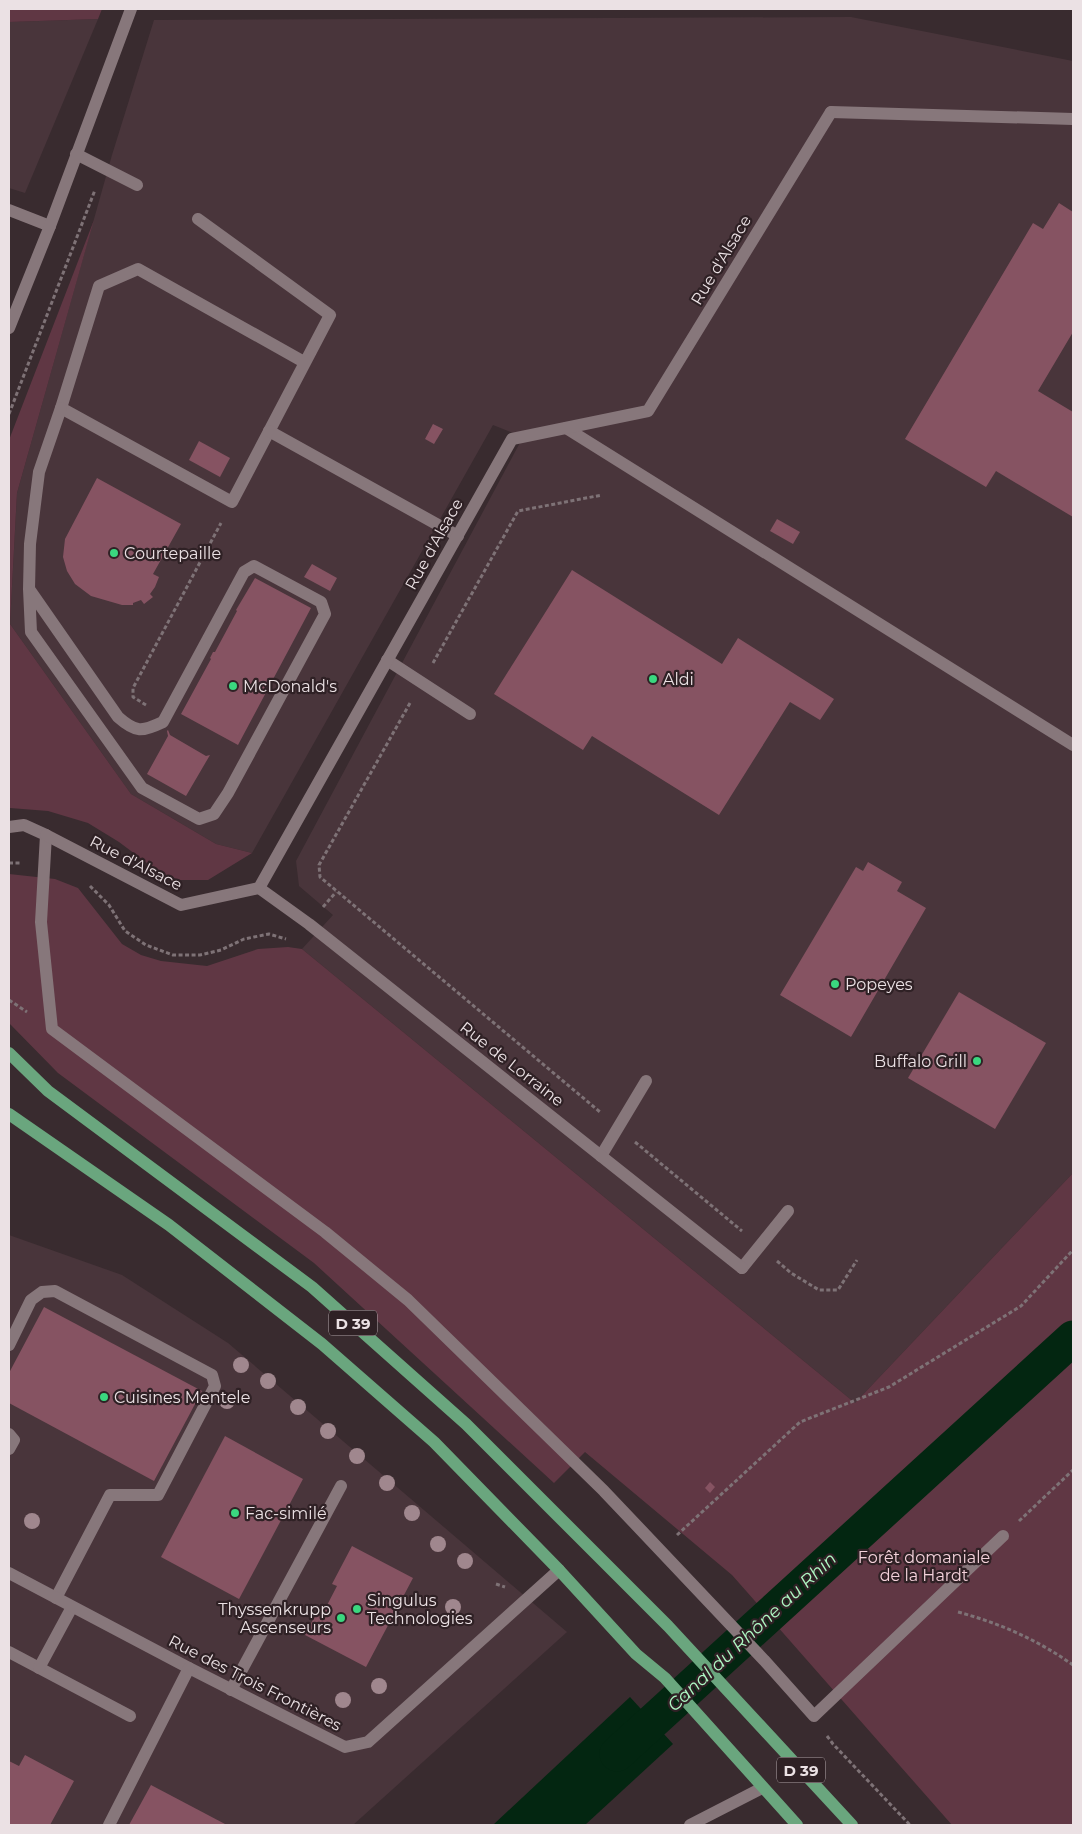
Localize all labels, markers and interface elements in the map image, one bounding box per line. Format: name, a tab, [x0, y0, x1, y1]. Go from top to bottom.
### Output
street label: Rue d'Alsace	[687, 212, 755, 308]
street label: Rue d'Alsace	[401, 495, 467, 593]
place label: Courtepaille	[124, 544, 221, 563]
marker: Courtepaille	[108, 547, 120, 559]
place label: Aldi	[663, 670, 694, 689]
marker: Aldi	[647, 673, 659, 685]
place label: McDonald's	[243, 677, 337, 696]
marker: McDonald's	[227, 680, 239, 692]
street label: Rue d'Alsace	[87, 832, 185, 894]
place label: Popeyes	[845, 975, 913, 994]
marker: Popeyes	[829, 978, 841, 990]
street label: Rue de Lorraine	[456, 1018, 568, 1110]
place label: Buffalo Grill	[874, 1052, 967, 1071]
marker: Buffalo Grill	[971, 1055, 983, 1067]
road number: D 39	[329, 1310, 377, 1336]
place label: Cuisines Mentele	[114, 1388, 250, 1407]
marker: Cuisines Mentele	[98, 1391, 110, 1403]
place label: Fac-similé	[245, 1504, 327, 1523]
marker: Fac-similé	[229, 1507, 241, 1519]
water label: Canal du Rhône au Rhin	[663, 1548, 841, 1716]
park label: Forêt domaniale de la Hardt	[858, 1548, 990, 1585]
place label: Singulus Technologies	[367, 1591, 473, 1628]
place label: Thyssenkrupp Ascenseurs	[218, 1600, 331, 1637]
marker: Singulus Technologies	[351, 1603, 363, 1615]
marker: Thyssenkrupp Ascenseurs	[335, 1612, 347, 1624]
street label: Rue des Trois Frontières	[165, 1631, 345, 1735]
road number: D 39	[777, 1758, 825, 1782]

